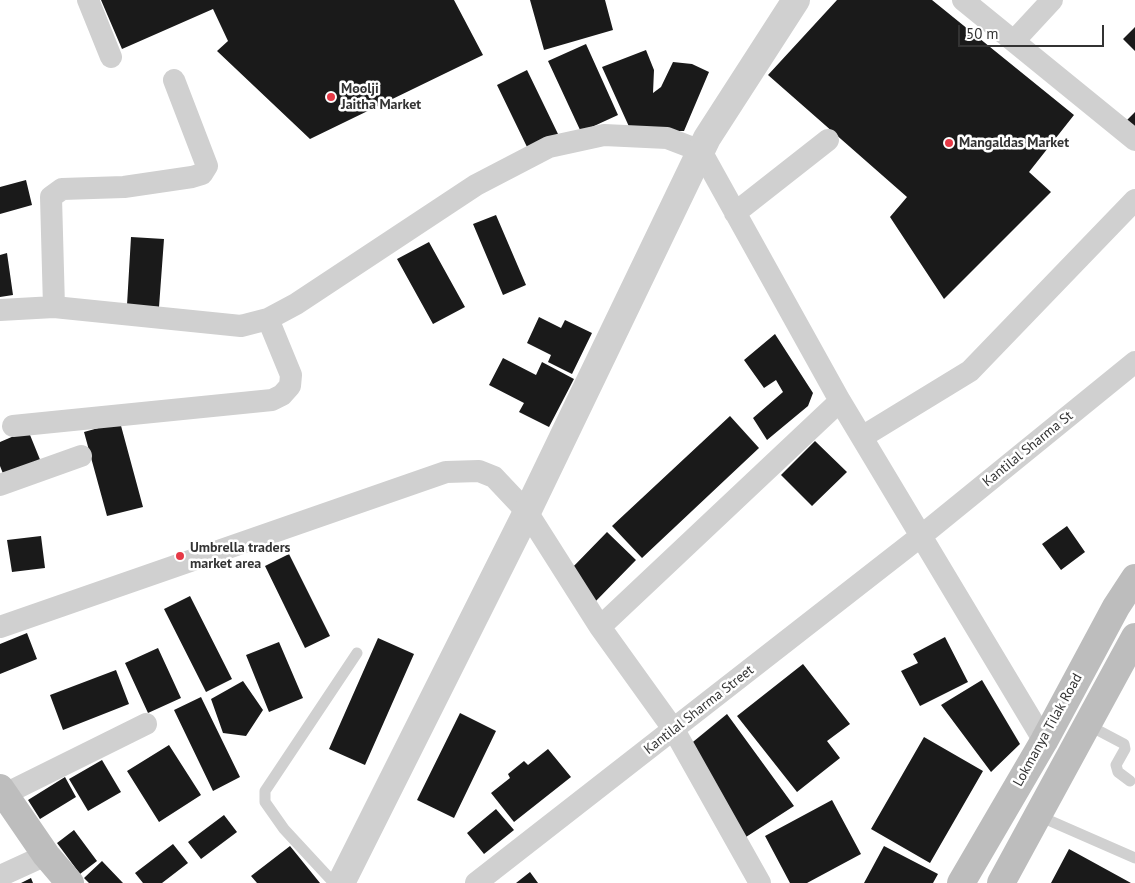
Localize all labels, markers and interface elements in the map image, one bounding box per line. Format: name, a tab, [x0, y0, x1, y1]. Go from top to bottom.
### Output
scale bar	[960, 15, 1106, 47]
text: 50 m	[966, 24, 999, 43]
place label: Moolji Jaitha Market	[341, 81, 421, 114]
marker: Moolji Jaitha Market	[325, 91, 337, 103]
place label: Mangaldas Market	[959, 135, 1069, 151]
marker: Mangaldas Market	[943, 137, 955, 149]
street label: Kantilal Sharma St	[980, 408, 1076, 490]
place label: Umbrella traders market area	[190, 540, 291, 572]
marker: Umbrella traders market area	[174, 550, 186, 562]
street label: Kantilal Sharma Street	[641, 662, 757, 758]
street label: Lokmanya Tilak Road	[1010, 671, 1086, 789]

